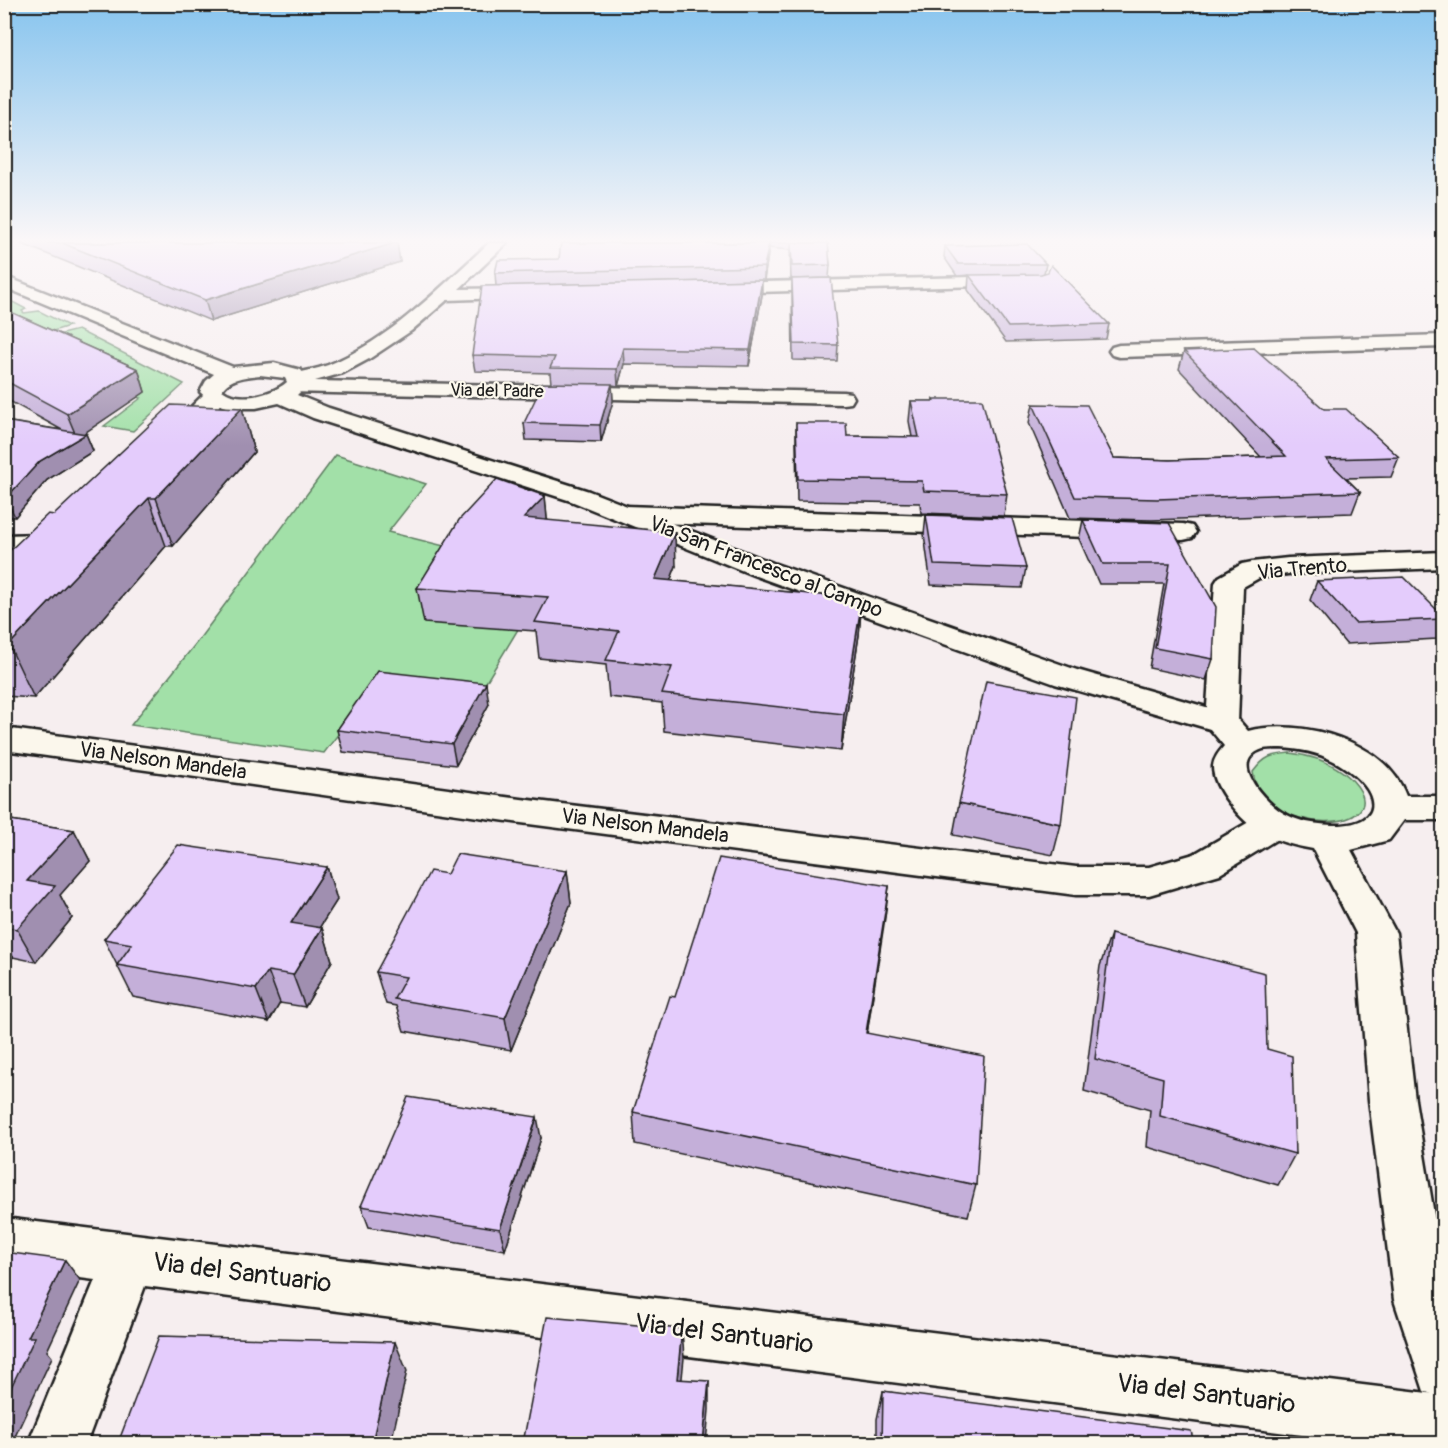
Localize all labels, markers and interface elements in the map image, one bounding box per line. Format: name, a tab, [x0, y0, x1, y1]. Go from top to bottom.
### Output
street label: Via del Padre	[450, 379, 544, 403]
street label: Via San Francesco al Campo	[645, 510, 887, 624]
street label: Via Trento	[1256, 552, 1348, 586]
street label: Via Nelson Mandela	[78, 736, 248, 786]
street label: Via Nelson Mandela	[560, 802, 730, 850]
street label: Via del Santuario	[151, 1246, 333, 1300]
street label: Via del Santuario	[633, 1307, 815, 1361]
street label: Via del Santuario	[1115, 1367, 1297, 1421]

